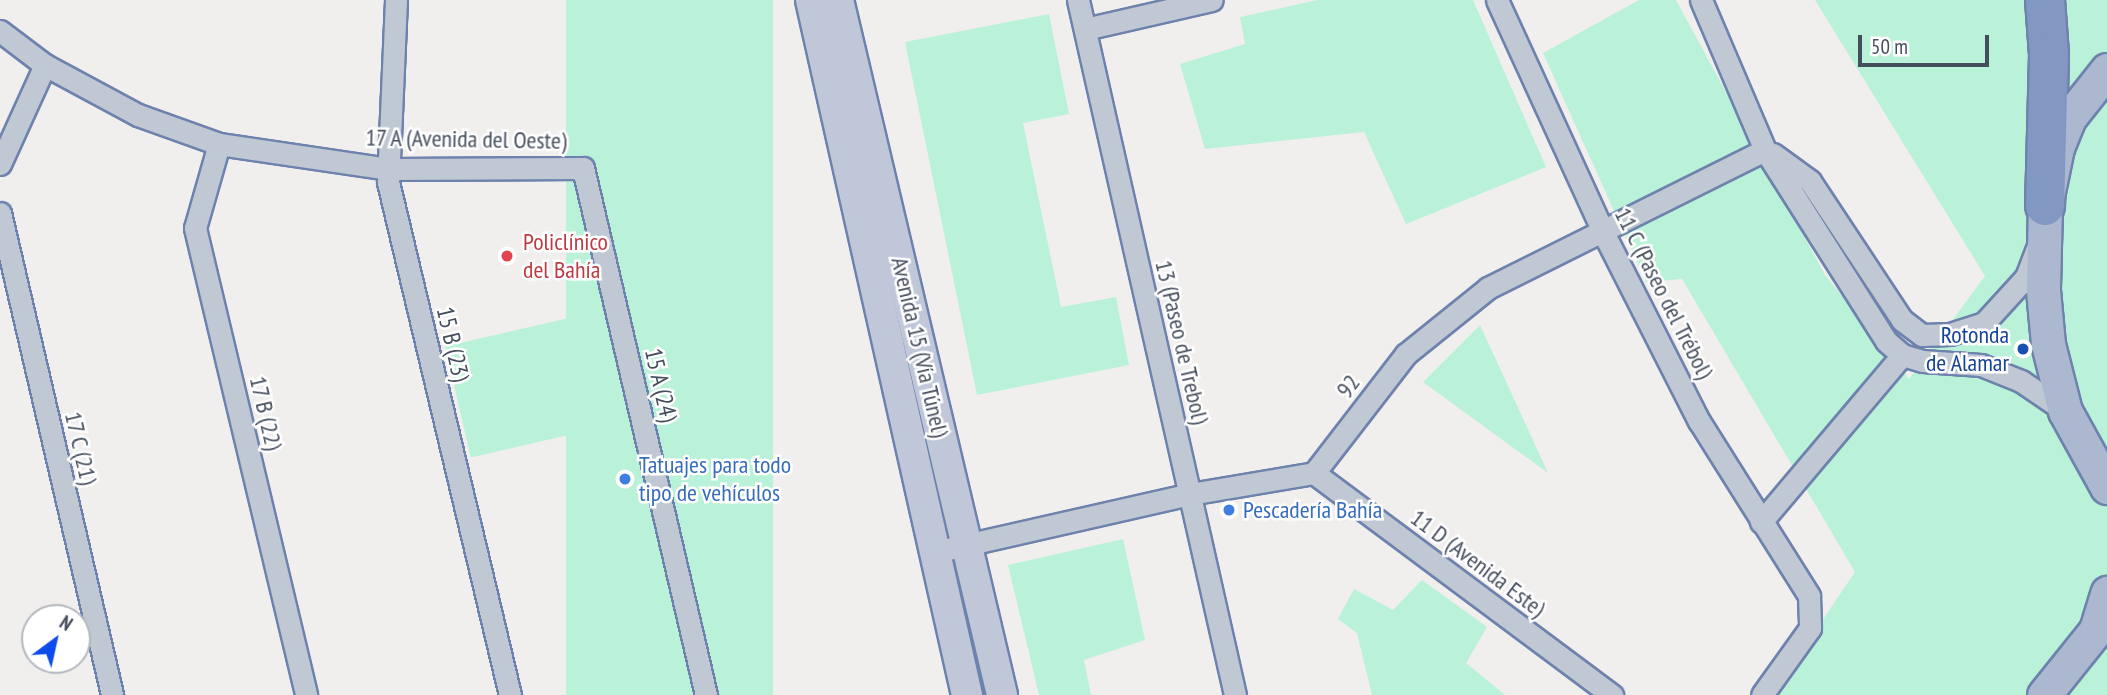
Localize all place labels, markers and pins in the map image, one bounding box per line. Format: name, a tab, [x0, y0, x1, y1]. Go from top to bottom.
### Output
place label: Policlínico del Bahía	[523, 228, 608, 284]
marker: Policlínico del Bahía	[497, 246, 517, 266]
place label: Rotonda de Alamar	[1925, 321, 2009, 377]
marker: Rotonda de Alamar	[2015, 341, 2031, 357]
place label: Tatuajes para todo tipo de vehículos	[639, 451, 791, 507]
marker: Tatuajes para todo tipo de vehículos	[617, 471, 633, 487]
place label: Pescadería Bahía	[1243, 496, 1382, 524]
marker: Pescadería Bahía	[1221, 502, 1237, 518]

